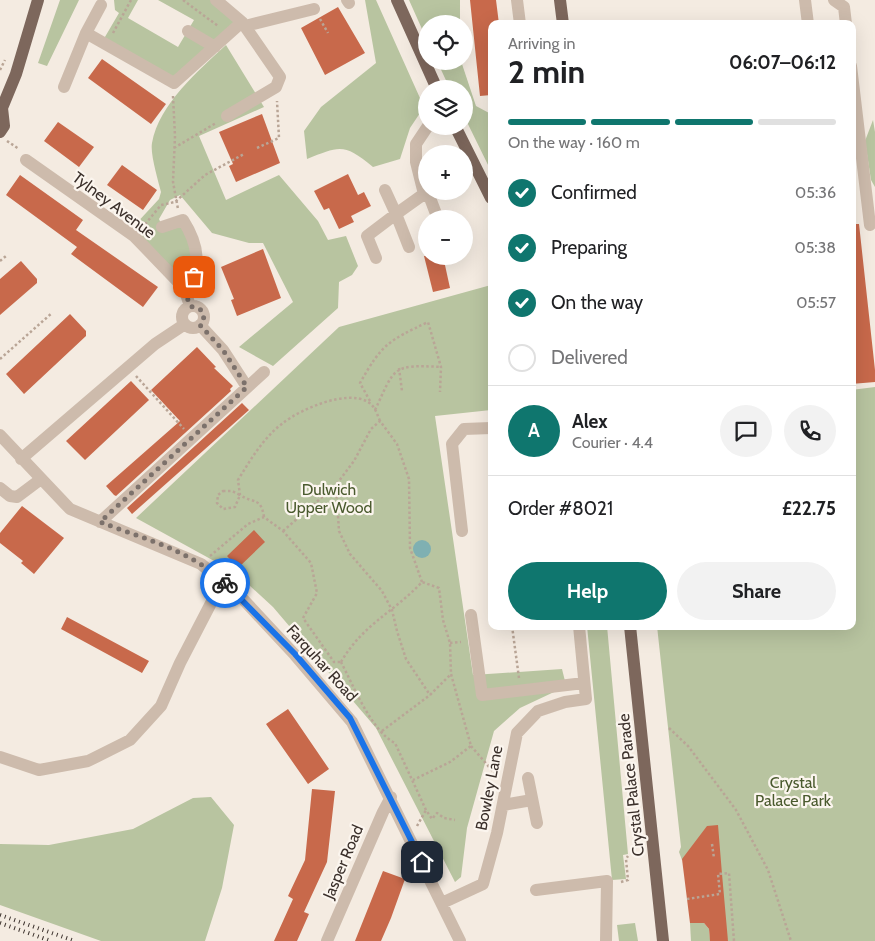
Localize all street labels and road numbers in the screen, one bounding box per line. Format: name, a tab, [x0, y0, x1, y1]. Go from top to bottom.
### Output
street label: Tylney Avenue	[69, 168, 159, 242]
street label: Farquhar Road	[282, 621, 362, 705]
street label: Crystal Palace Parade	[614, 713, 648, 857]
street label: Bowley Lane	[471, 744, 507, 832]
street label: Jasper Road	[318, 822, 367, 903]

